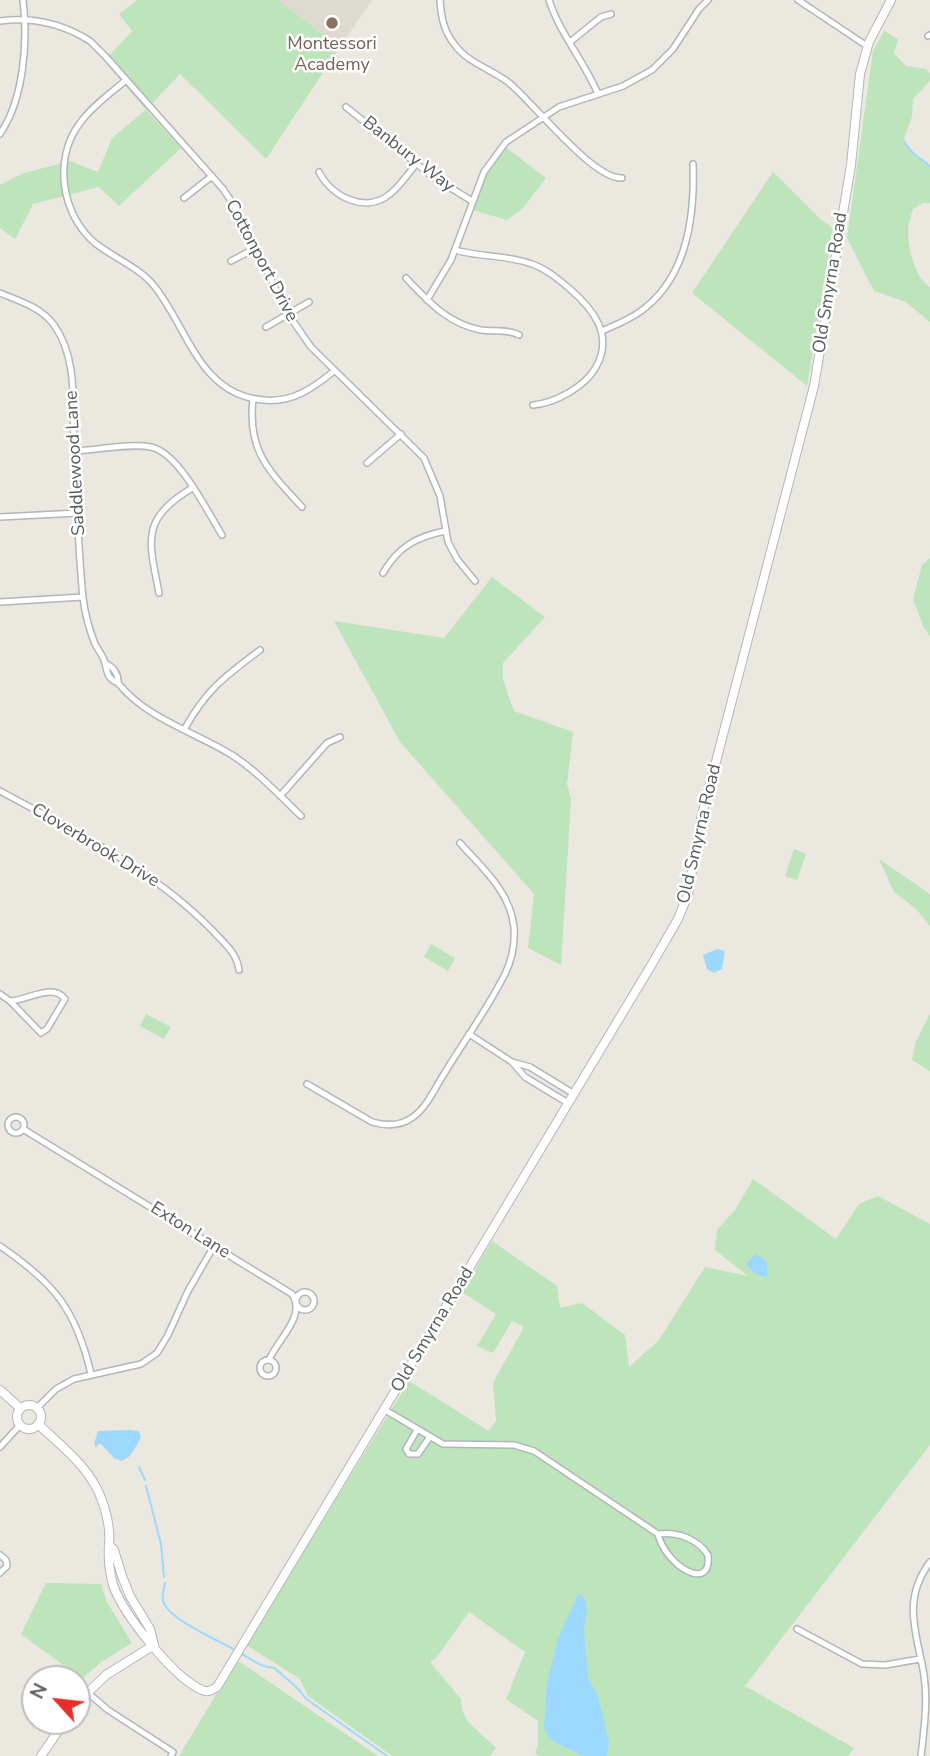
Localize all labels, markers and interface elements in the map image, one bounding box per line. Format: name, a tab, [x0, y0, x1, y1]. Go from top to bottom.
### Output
marker: Montessori Academy	[324, 15, 340, 31]
place label: Montessori Academy	[287, 34, 377, 76]
street label: Banbury Way	[358, 112, 458, 198]
street label: Cottonport Drive	[220, 196, 302, 326]
street label: Old Smyrna Road	[809, 211, 853, 355]
street label: Saddlewood Lane	[61, 390, 91, 536]
street label: Old Smyrna Road	[673, 762, 727, 906]
street label: Cloverbrook Drive	[27, 799, 163, 893]
street label: Exton Lane	[146, 1198, 234, 1264]
street label: Old Smyrna Road	[387, 1263, 479, 1397]
north arrow	[21, 1665, 91, 1735]
text: N	[24, 1679, 54, 1704]

